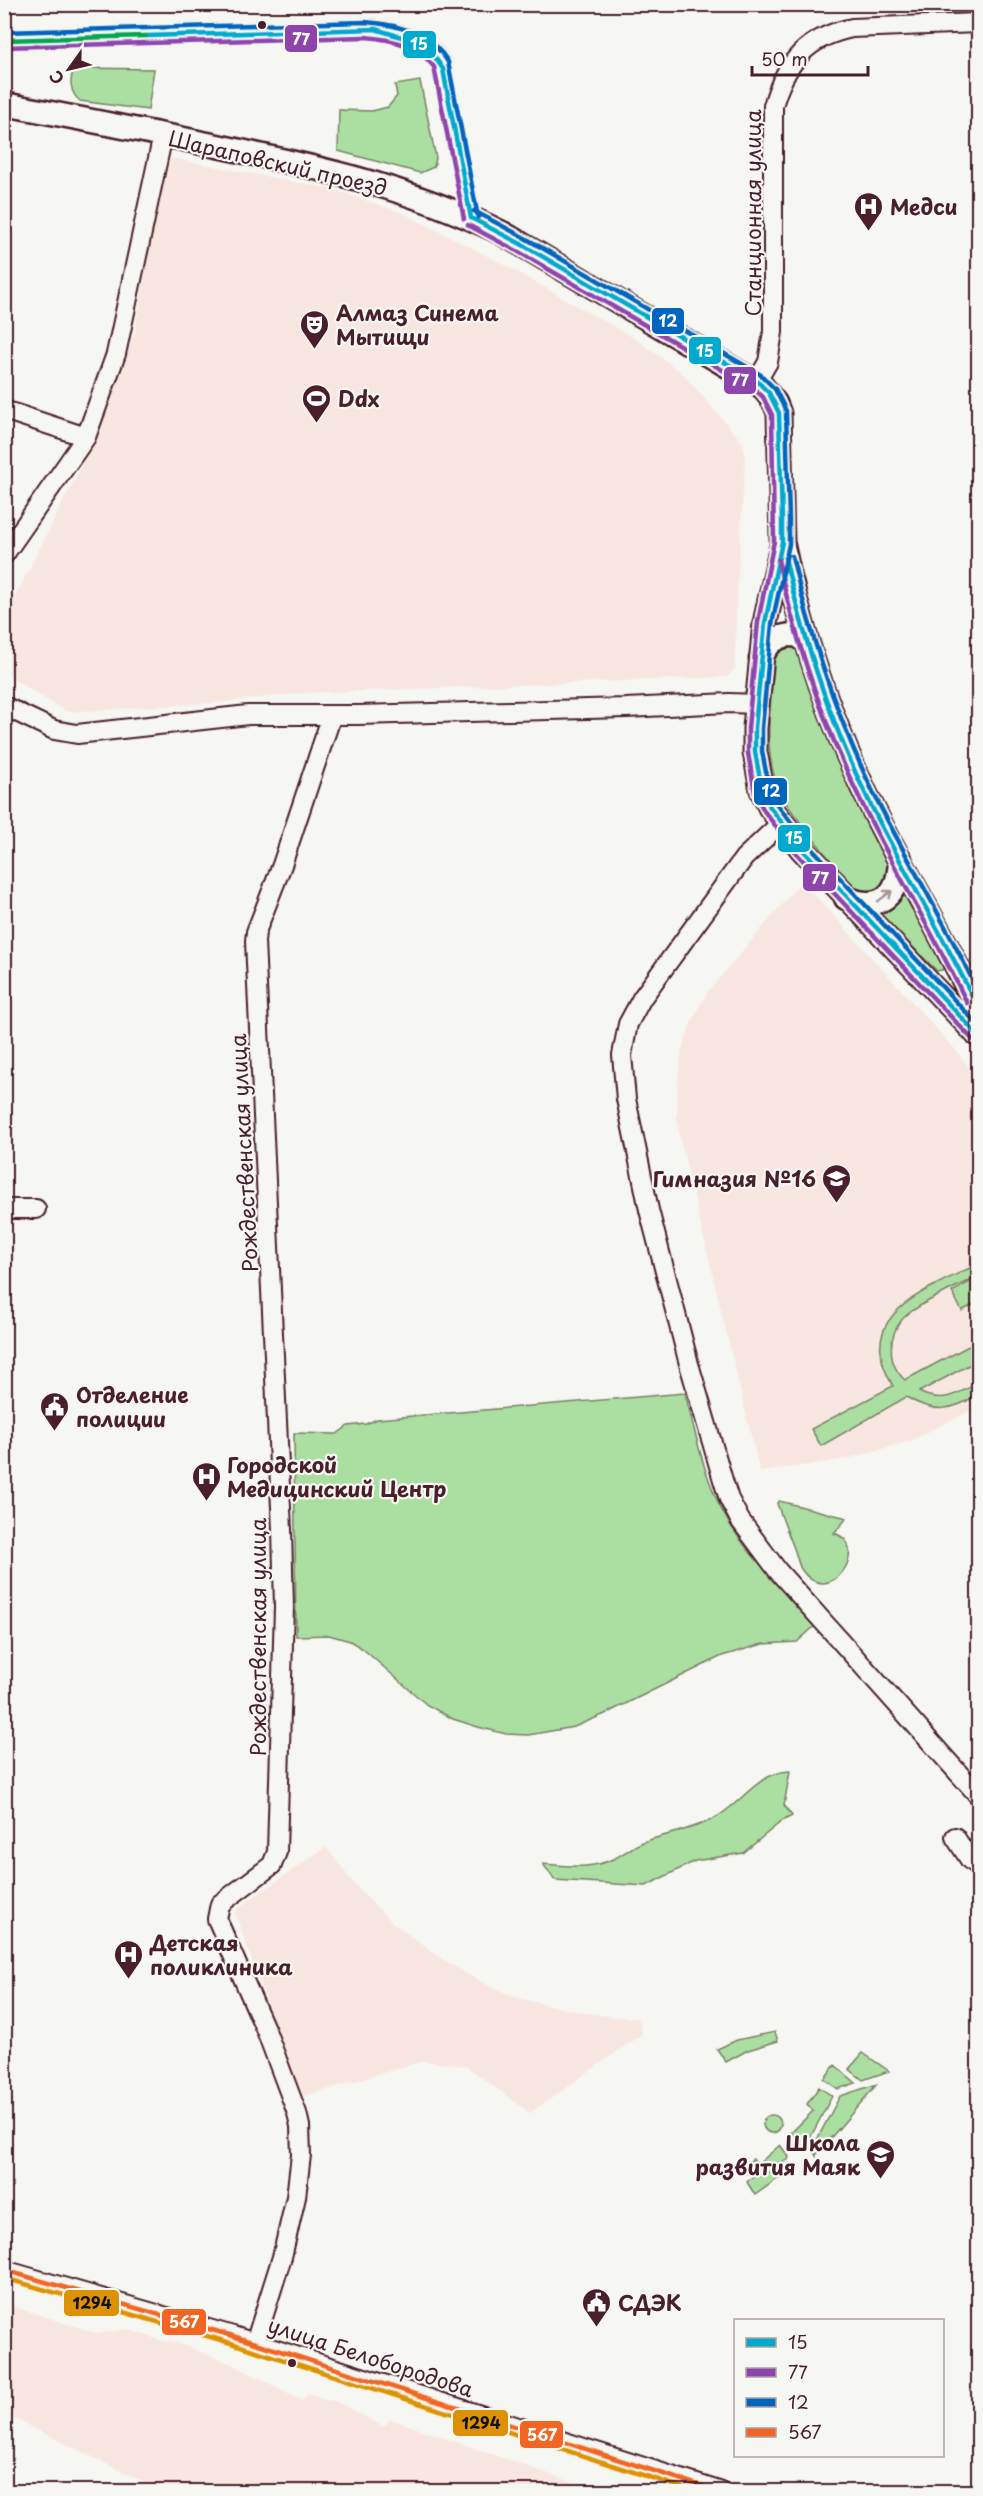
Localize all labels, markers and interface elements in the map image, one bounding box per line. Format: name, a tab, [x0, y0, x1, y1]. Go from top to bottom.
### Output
unlabelled marker	[256, 19, 268, 31]
line badge: 77	[284, 24, 318, 53]
text: 77	[292, 26, 310, 50]
line badge: 15	[402, 30, 437, 59]
text: 15	[410, 31, 428, 55]
north arrow	[39, 39, 99, 99]
scale bar	[752, 39, 868, 77]
text: 50 m	[761, 45, 808, 72]
text: С	[42, 66, 69, 90]
street label: Станционная улица	[736, 109, 768, 317]
street label: Шараповский проезд	[165, 121, 391, 203]
hospital icon: Медси	[853, 190, 885, 232]
place label: Медси	[890, 190, 958, 222]
place label: Алмаз Синема Мытищи	[336, 296, 499, 352]
line badge: 12	[651, 307, 685, 335]
theatre icon: Алмаз Синема Мытищи	[299, 308, 331, 350]
text: 12	[659, 308, 677, 332]
line badge: 15	[688, 336, 722, 365]
text: 15	[696, 338, 714, 362]
line badge: 77	[723, 366, 757, 395]
text: 77	[731, 367, 749, 391]
sports icon: Ddx	[301, 382, 333, 424]
place label: Ddx	[338, 382, 380, 414]
line badge: 12	[753, 777, 788, 806]
text: 12	[762, 778, 780, 802]
line badge: 15	[777, 824, 811, 853]
text: 15	[785, 825, 803, 849]
line badge: 77	[802, 863, 837, 892]
text: 77	[811, 865, 829, 889]
one-way arrow	[876, 890, 892, 902]
street label: Рождественская улица	[221, 1032, 265, 1273]
place label: Гимназия №16	[652, 1162, 816, 1194]
school or university icon: Гимназия №16	[821, 1162, 853, 1204]
place label: Отделение полиции	[76, 1378, 189, 1434]
public building icon: Отделение полиции	[39, 1390, 71, 1432]
place label: Городской Медицинский Центр	[227, 1448, 447, 1504]
hospital icon: Городской Медицинский Центр	[190, 1460, 222, 1502]
street label: Рождественская улица	[241, 1517, 273, 1756]
place label: Детская поликлиника	[149, 1926, 293, 1982]
hospital icon: Детская поликлиника	[113, 1938, 145, 1980]
place label: Школа развития Маяк	[695, 2126, 861, 2182]
school or university icon: Школа развития Маяк	[865, 2138, 897, 2180]
public building icon: СДЭК	[581, 2286, 613, 2328]
place label: СДЭК	[618, 2286, 682, 2318]
line badge: 1294	[63, 2289, 120, 2317]
text: 1294	[72, 2290, 112, 2314]
line badge: 567	[161, 2308, 207, 2336]
street label: улица Белобородова	[264, 2308, 478, 2404]
text: 567	[169, 2309, 200, 2333]
legend	[734, 2319, 944, 2457]
text: 15	[788, 2328, 808, 2355]
unlabelled marker	[286, 2357, 298, 2369]
text: 77	[788, 2358, 808, 2385]
text: 12	[788, 2388, 809, 2415]
line badge: 1294	[452, 2409, 509, 2437]
text: 1294	[461, 2410, 501, 2434]
text: 567	[788, 2418, 822, 2445]
line badge: 567	[519, 2420, 564, 2449]
text: 567	[527, 2422, 558, 2446]

